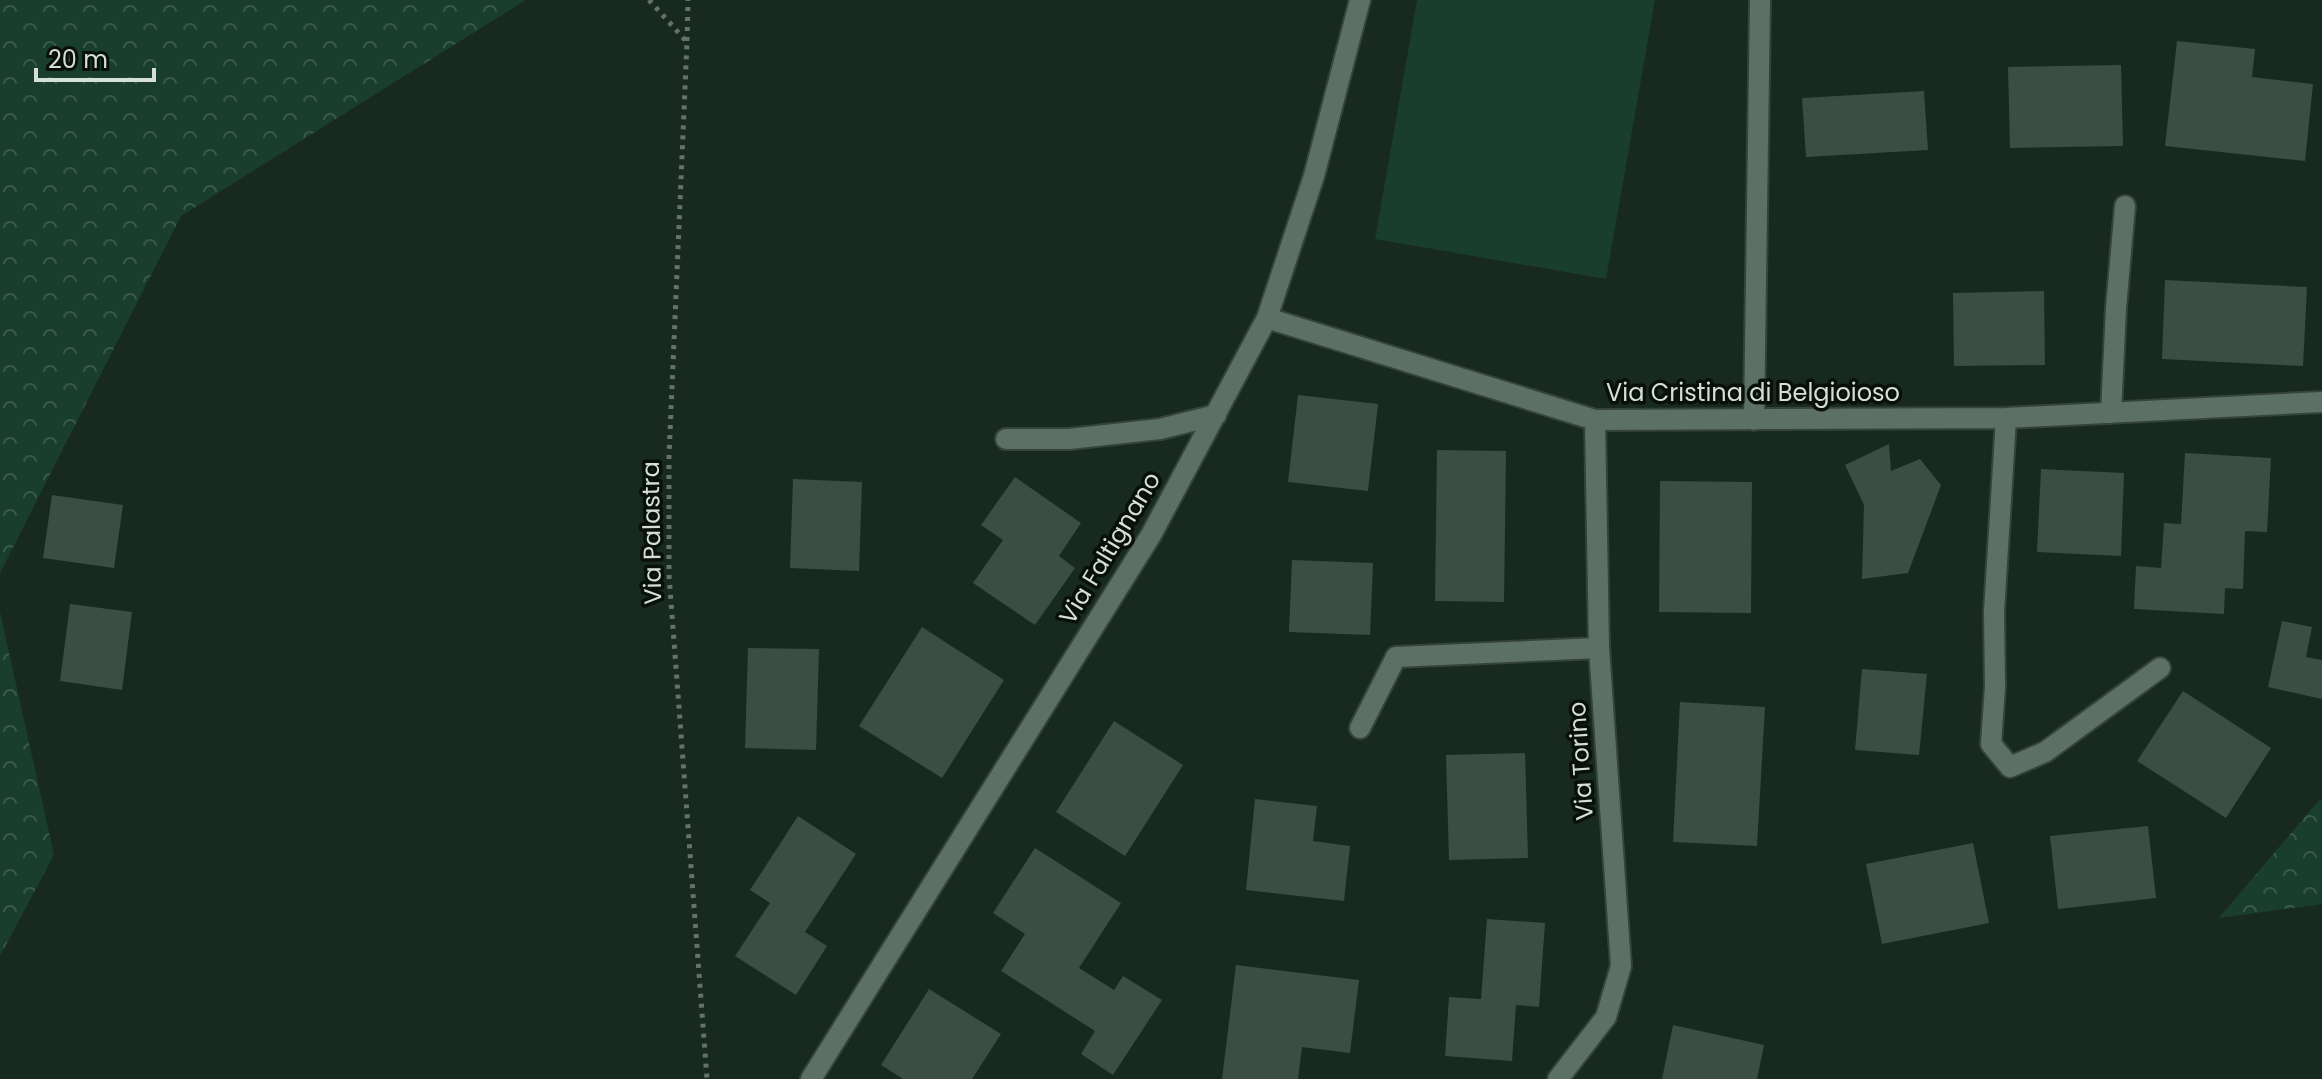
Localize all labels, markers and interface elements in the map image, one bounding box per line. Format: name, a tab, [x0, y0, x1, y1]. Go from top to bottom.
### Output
scale bar	[36, 32, 154, 82]
text: 20 m	[48, 43, 108, 76]
street label: Via Cristina di Belgioioso	[1606, 376, 1900, 409]
street label: Via Palastra	[634, 461, 669, 605]
street label: Via Faltignano	[1051, 465, 1168, 630]
street label: Via Torino	[1560, 701, 1601, 821]

